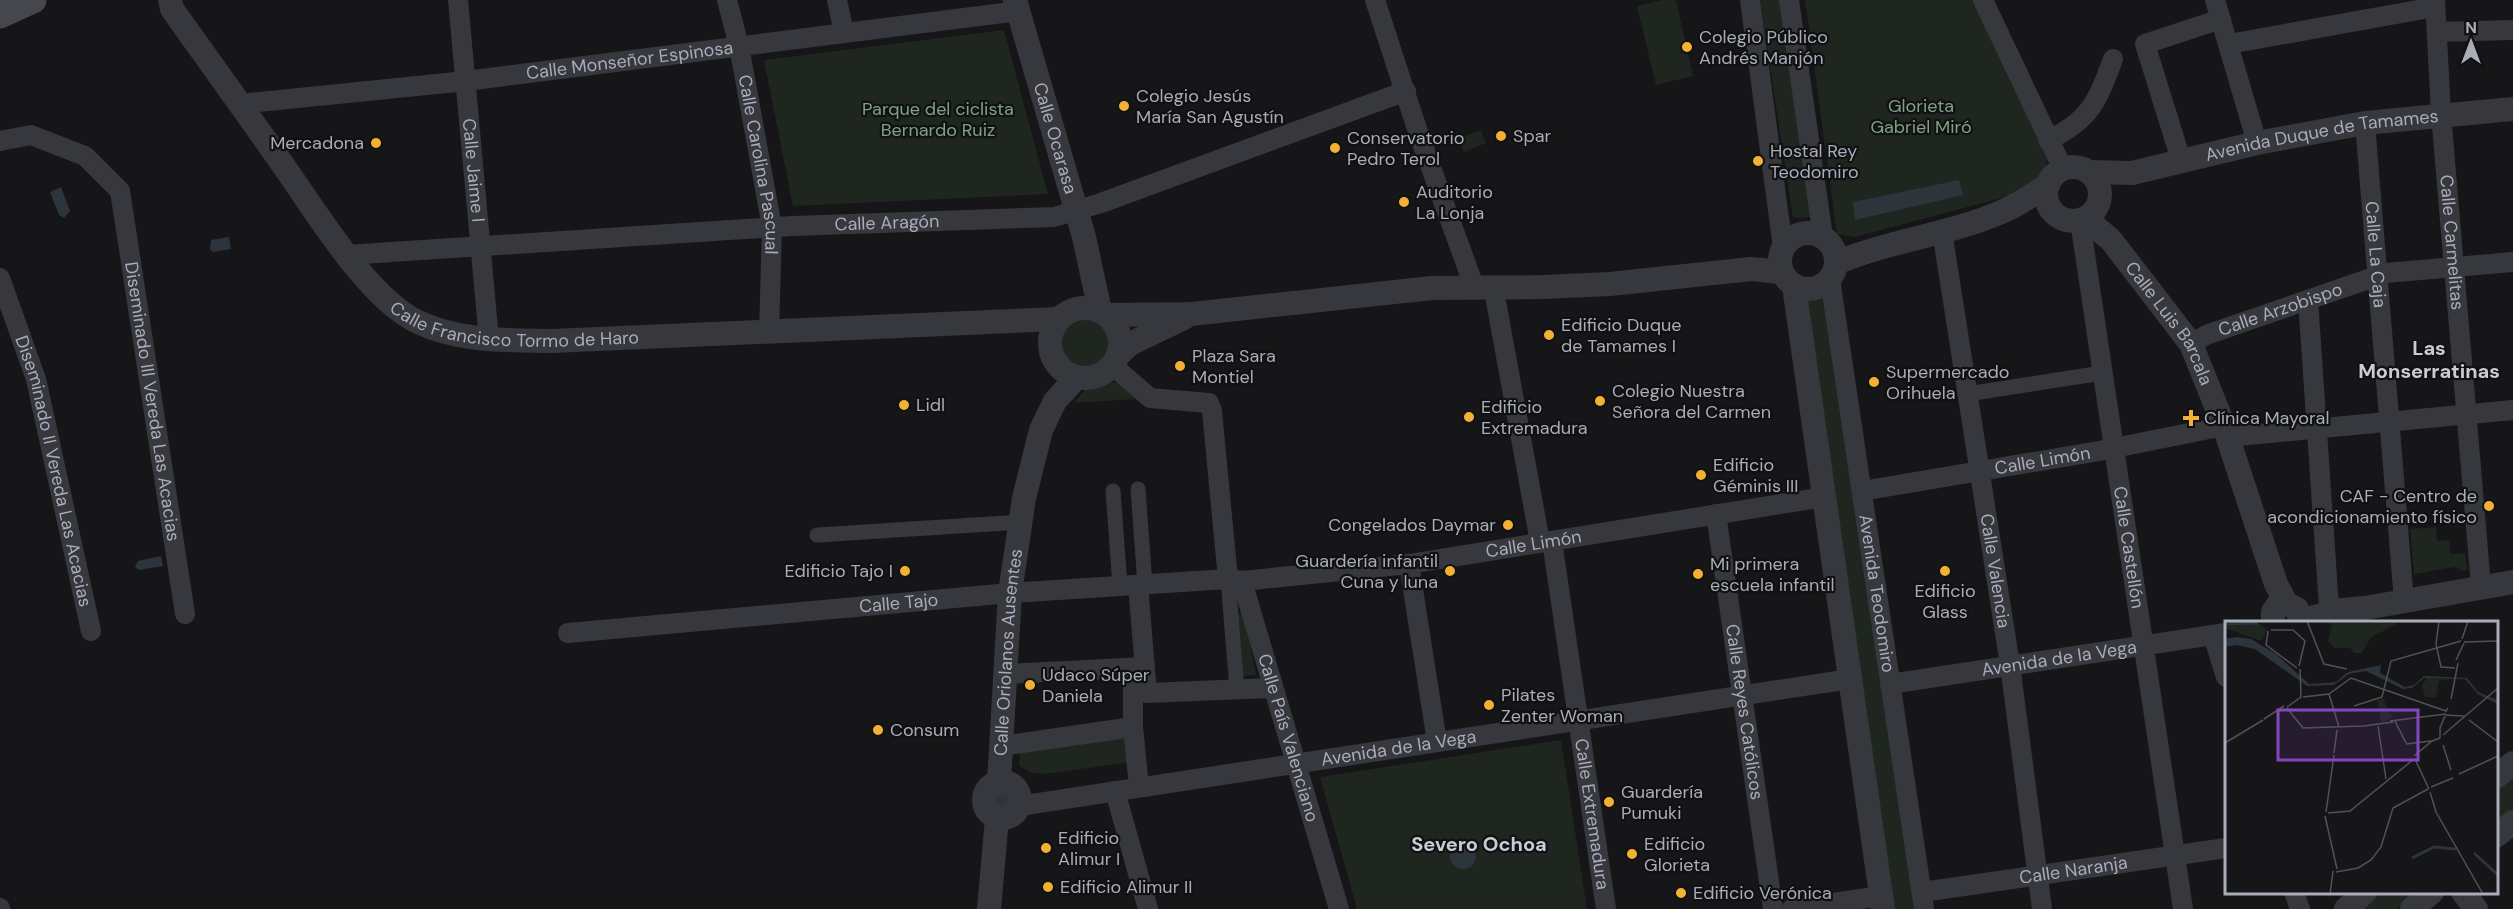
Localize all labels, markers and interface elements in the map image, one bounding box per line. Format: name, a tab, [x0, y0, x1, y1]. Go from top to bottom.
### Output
north arrow	[2441, 12, 2501, 72]
text: N	[2465, 17, 2477, 38]
place label: Colegio Público Andrés Manjón	[1699, 25, 1828, 70]
street label: Calle Monseñor Espinosa	[525, 35, 734, 85]
marker: Colegio Público Andrés Manjón	[1680, 40, 1694, 54]
street label: Calle Carolina Pascual	[732, 73, 784, 255]
street label: Calle Ocarasa	[1028, 80, 1083, 197]
place label: Colegio Jesús María San Agustín	[1136, 84, 1284, 129]
park label: Glorieta Gabriel Miró	[1870, 94, 1972, 139]
park label: Parque del ciclista Bernardo Ruiz	[862, 97, 1014, 142]
marker: Colegio Jesús María San Agustín	[1117, 99, 1131, 113]
street label: Avenida Duque de Tamames	[2203, 104, 2440, 167]
street label: Calle Jaime I	[457, 117, 490, 223]
place label: Spar	[1513, 124, 1551, 148]
place label: Conservatorio Pedro Terol	[1347, 126, 1465, 171]
marker: Spar	[1494, 129, 1508, 143]
place label: Mercadona	[270, 131, 364, 155]
marker: Mercadona	[369, 136, 383, 150]
place label: Hostal Rey Teodomiro	[1770, 139, 1859, 184]
marker: Conservatorio Pedro Terol	[1328, 141, 1342, 155]
marker: Hostal Rey Teodomiro	[1751, 154, 1765, 168]
street label: Calle Carmelitas	[2434, 174, 2470, 311]
place label: Auditorio La Lonja	[1416, 180, 1493, 225]
marker: Auditorio La Lonja	[1397, 195, 1411, 209]
street label: Calle La Caja	[2359, 200, 2392, 309]
street label: Calle Aragón	[834, 209, 940, 237]
street label: Calle Luis Barcala	[2120, 256, 2218, 389]
street label: Diseminado III Vereda Las Acacias	[119, 260, 186, 543]
street label: Calle Arzobispo	[2215, 277, 2346, 342]
street label: Calle Francisco Tormo de Haro	[385, 296, 640, 353]
place label: Edificio Duque de Tamames I	[1561, 313, 1682, 358]
marker: Edificio Duque de Tamames I	[1542, 328, 1556, 342]
street label: Diseminado II Vereda Las Acacias	[9, 332, 97, 609]
district label: Las Monserratinas	[2358, 335, 2500, 384]
place label: Plaza Sara Montiel	[1192, 344, 1276, 389]
marker: Plaza Sara Montiel	[1173, 359, 1187, 373]
place label: Supermercado Orihuela	[1886, 360, 2010, 405]
marker: Supermercado Orihuela	[1867, 375, 1881, 389]
place label: Colegio Nuestra Señora del Carmen	[1612, 379, 1771, 424]
place label: Lidl	[916, 393, 945, 417]
marker: Colegio Nuestra Señora del Carmen	[1593, 394, 1607, 408]
place label: Edificio Extremadura	[1481, 395, 1588, 440]
marker: Lidl	[897, 398, 911, 412]
place label: Clínica Mayoral	[2204, 406, 2329, 430]
marker: Clínica Mayoral	[2182, 409, 2200, 427]
marker: Edificio Extremadura	[1462, 410, 1476, 424]
street label: Calle Limón	[1993, 441, 2092, 480]
place label: Edificio Géminis III	[1713, 453, 1798, 498]
marker: Edificio Géminis III	[1694, 468, 1708, 482]
place label: CAF - Centro de acondicionamiento físico	[2267, 484, 2477, 529]
street label: Calle Castellón	[2108, 485, 2150, 610]
marker: CAF - Centro de acondicionamiento físico	[2482, 499, 2496, 513]
street label: Calle Valencia	[1974, 512, 2016, 630]
place label: Congelados Daymar	[1328, 513, 1496, 537]
street label: Avenida Teodomiro	[1853, 513, 1901, 674]
marker: Congelados Daymar	[1501, 518, 1515, 532]
street label: Calle Limón	[1484, 524, 1583, 563]
street label: Calle Oriolanos Ausentes	[989, 547, 1028, 757]
place label: Guardería infantil Cuna y luna	[1295, 549, 1438, 594]
place label: Mi primera escuela infantil	[1710, 552, 1835, 597]
place label: Edificio Tajo I	[784, 559, 893, 583]
marker: Edificio Tajo I	[898, 564, 912, 578]
marker: Guardería infantil Cuna y luna	[1443, 564, 1457, 578]
marker: Edificio Glass	[1938, 564, 1952, 578]
marker: Mi primera escuela infantil	[1691, 567, 1705, 581]
place label: Edificio Glass	[1914, 579, 1976, 624]
street label: Calle Tajo	[858, 588, 939, 619]
inset map	[2225, 621, 2498, 894]
street label: Calle Reyes Católicos	[1720, 622, 1769, 801]
street label: Avenida de la Vega	[1980, 635, 2138, 682]
street label: Calle País Valenciano	[1252, 651, 1325, 825]
place label: Udaco Súper Daniela	[1042, 663, 1150, 708]
marker: Udaco Súper Daniela	[1023, 678, 1037, 692]
place label: Pilates Zenter Woman	[1501, 683, 1623, 728]
marker: Pilates Zenter Woman	[1482, 698, 1496, 712]
place label: Consum	[890, 718, 959, 742]
marker: Consum	[871, 723, 885, 737]
street label: Avenida de la Vega	[1319, 724, 1478, 772]
street label: Calle Extremadura	[1569, 737, 1615, 891]
place label: Guardería Pumuki	[1621, 780, 1703, 825]
marker: Guardería Pumuki	[1602, 795, 1616, 809]
place label: Edificio Alimur I	[1058, 826, 1120, 871]
district label: Severo Ochoa	[1411, 831, 1547, 857]
place label: Edificio Glorieta	[1644, 832, 1710, 877]
marker: Edificio Alimur I	[1039, 841, 1053, 855]
marker: Edificio Glorieta	[1625, 847, 1639, 861]
street label: Calle Naranja	[2018, 850, 2129, 890]
place label: Edificio Alimur II	[1060, 875, 1193, 899]
marker: Edificio Alimur II	[1041, 880, 1055, 894]
place label: Edificio Verónica	[1693, 881, 1832, 905]
marker: Edificio Verónica	[1674, 886, 1688, 900]

